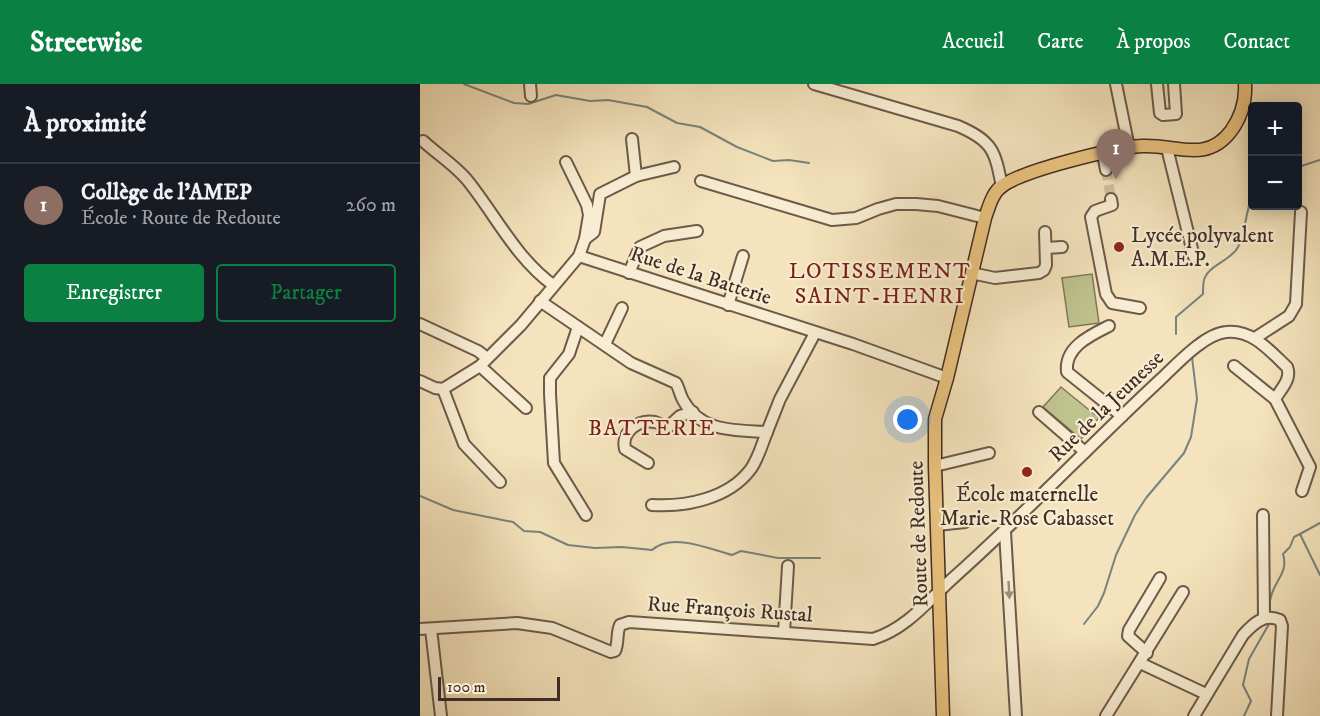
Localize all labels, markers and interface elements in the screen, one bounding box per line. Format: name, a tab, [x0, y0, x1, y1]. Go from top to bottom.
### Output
text: Streetwise	[30, 25, 142, 60]
text: Accueil	[942, 29, 1004, 55]
text: Carte	[1037, 29, 1083, 55]
text: À propos	[1116, 29, 1191, 55]
text: Contact	[1224, 29, 1290, 55]
map controls	[1248, 102, 1302, 210]
button: +	[1248, 102, 1302, 156]
text: À proximité	[24, 107, 146, 140]
pin: 1	[1096, 130, 1136, 179]
button: −	[1248, 156, 1302, 210]
text: Collège de l'AMEP	[81, 179, 252, 206]
text: 1	[40, 193, 47, 218]
text: 260 m	[346, 193, 396, 218]
text: École · Route de Redoute	[81, 206, 281, 231]
place label: Lycée polyvalent A.M.E.P.	[1131, 223, 1274, 273]
marker: Lycée polyvalent A.M.E.P.	[1112, 240, 1126, 254]
street label: Rue de la Batterie	[627, 241, 775, 311]
district label: LOTISSEMENT SAINT-HENRI	[789, 258, 971, 310]
button: Enregistrer	[24, 264, 204, 322]
button: Partager	[216, 264, 396, 322]
street label: Rue de la Jeunesse	[1044, 345, 1170, 468]
your location	[893, 405, 922, 434]
district label: BATTERIE	[588, 415, 716, 442]
street label: Route de Redoute	[903, 460, 935, 608]
marker: École maternelle Marie-Rose Cabasset	[1020, 465, 1034, 479]
place label: École maternelle Marie-Rose Cabasset	[940, 481, 1114, 532]
one-way arrow	[1004, 581, 1013, 600]
street label: Rue François Rustal	[646, 591, 814, 629]
scale bar	[438, 674, 560, 702]
text: 100 m	[447, 677, 486, 697]

